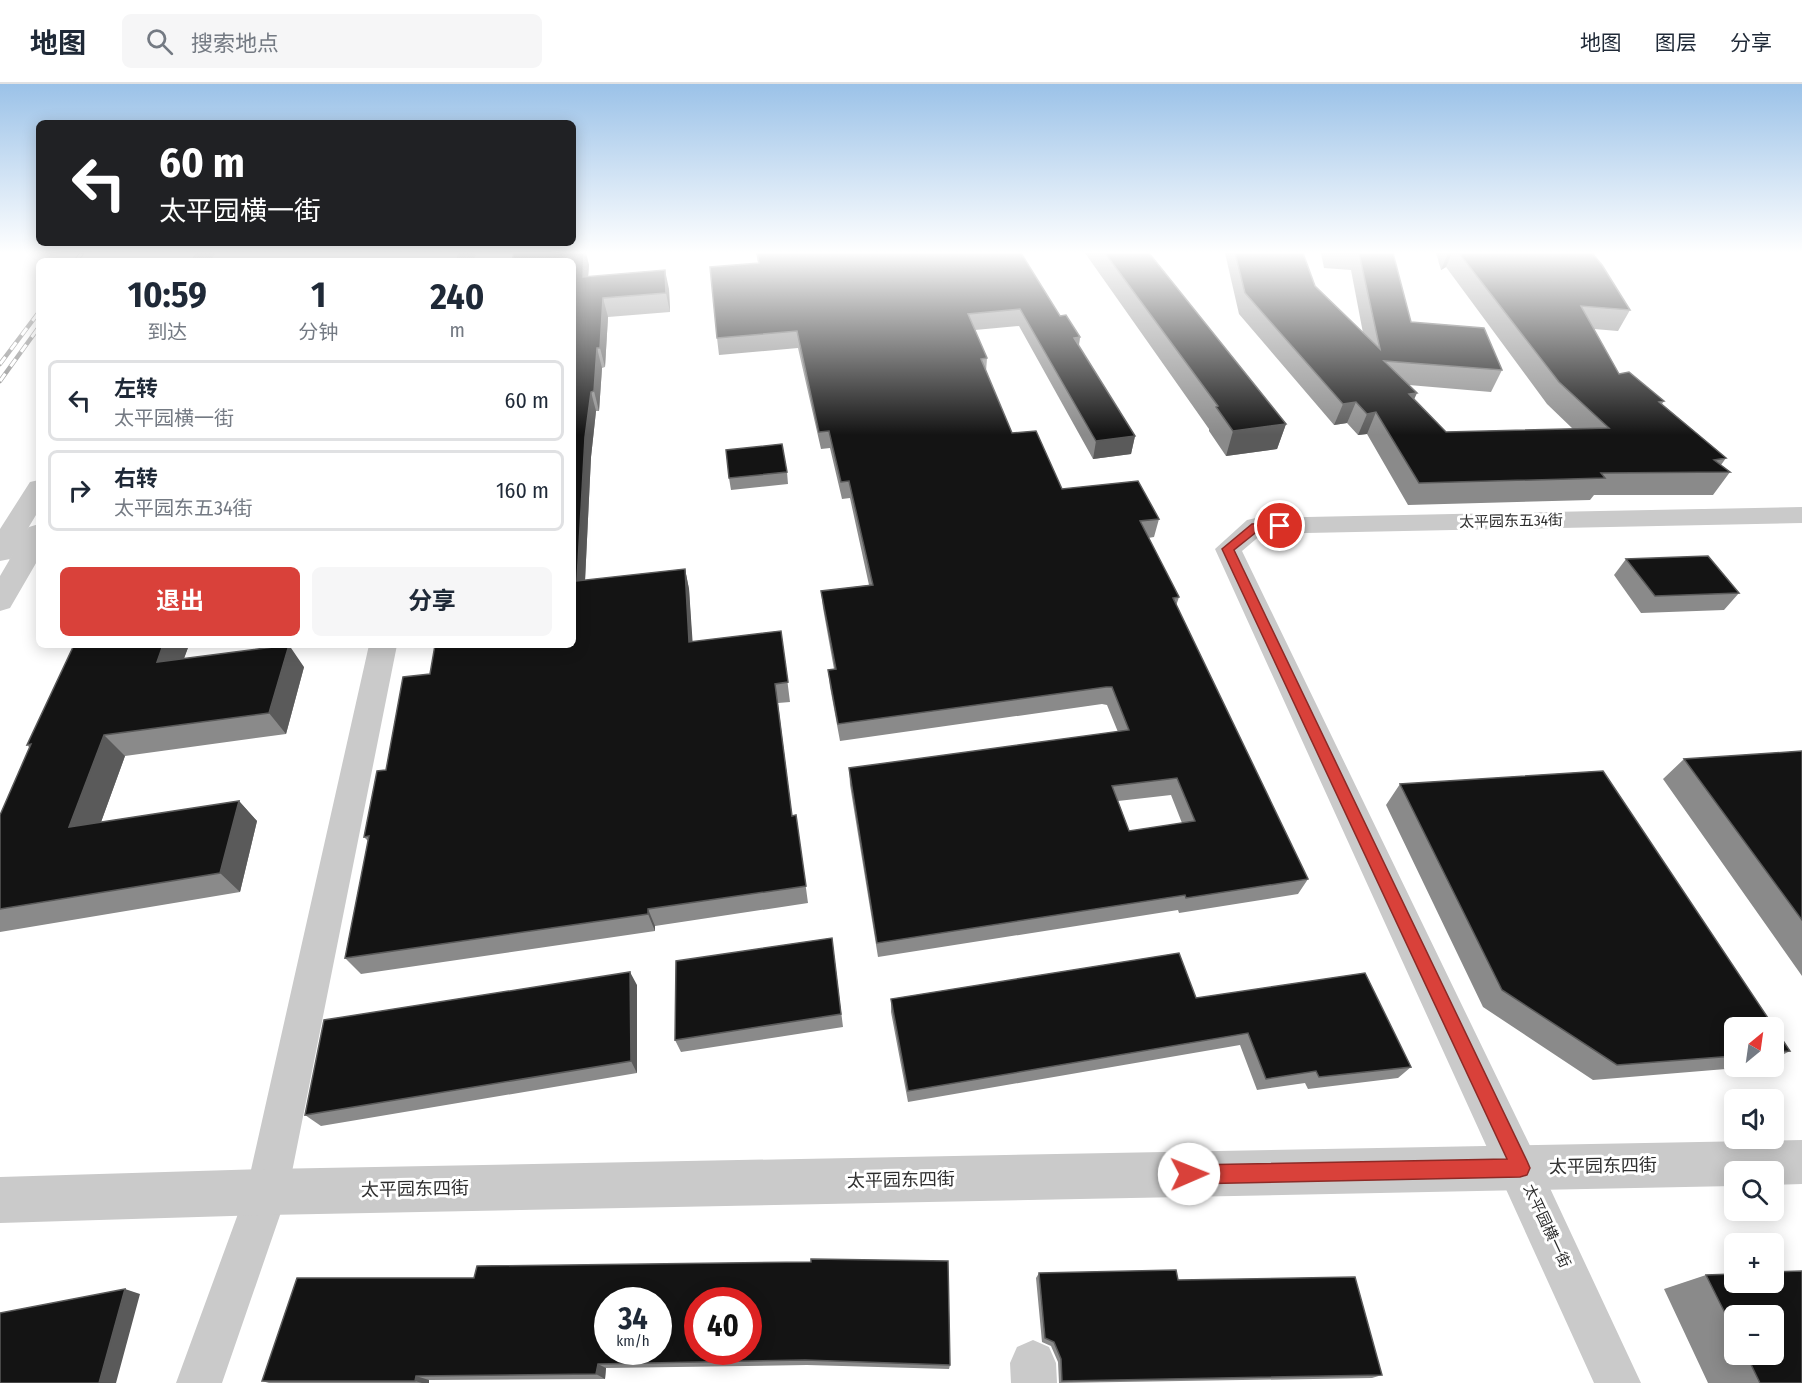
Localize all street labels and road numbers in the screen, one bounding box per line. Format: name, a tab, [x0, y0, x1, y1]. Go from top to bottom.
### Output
street label: 太平园东五34街	[1459, 511, 1563, 531]
street label: 太平园东四街	[1549, 1154, 1657, 1178]
street label: 太平园东四街	[847, 1168, 955, 1192]
street label: 太平园东四街	[361, 1177, 469, 1201]
street label: 太平园横一街	[1520, 1181, 1574, 1271]

